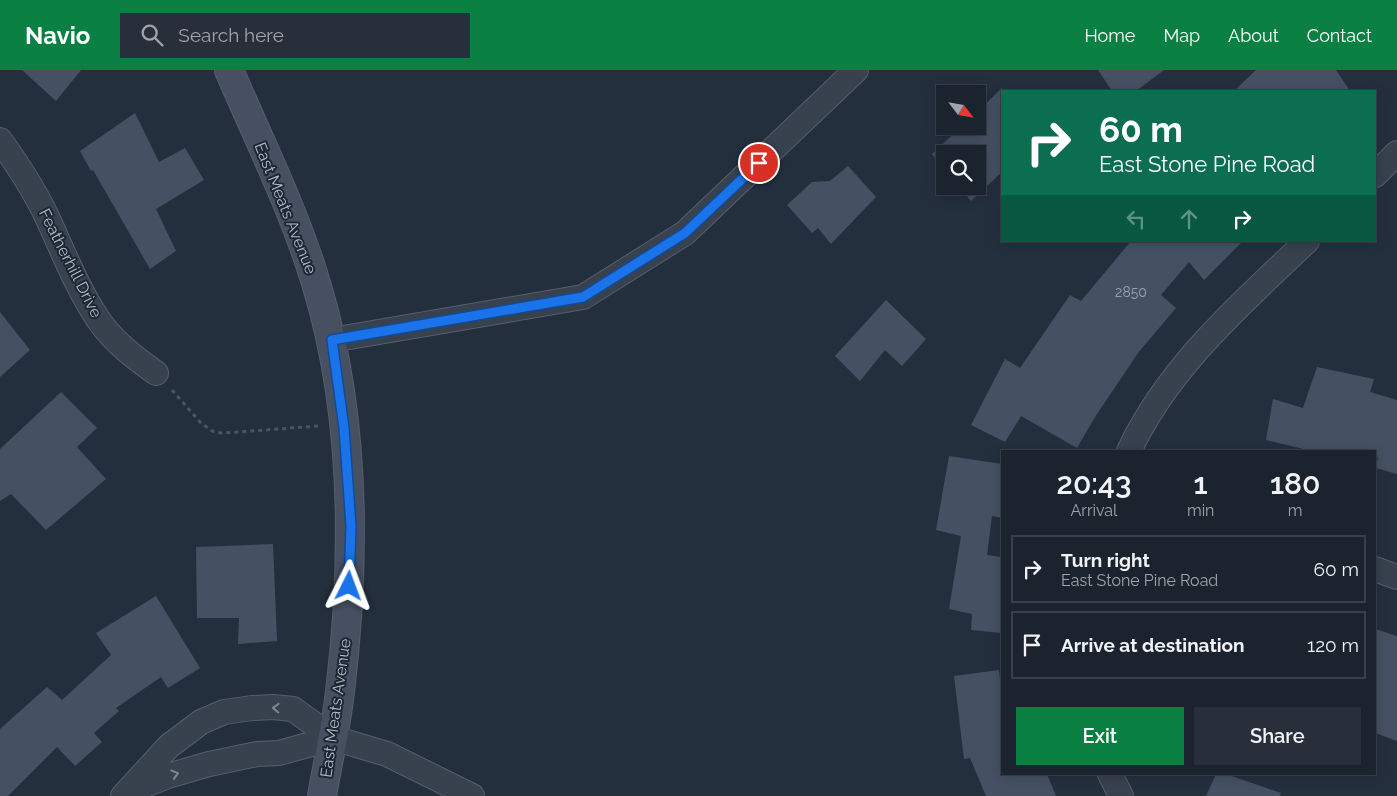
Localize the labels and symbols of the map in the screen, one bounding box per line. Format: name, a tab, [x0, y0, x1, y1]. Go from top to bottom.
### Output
north arrow	[936, 85, 986, 135]
street label: East Meats Avenue	[250, 140, 321, 277]
pin	[738, 142, 780, 184]
street label: Featherhill Drive	[35, 205, 106, 321]
house number: 2850	[1115, 284, 1147, 300]
position arrow	[322, 559, 374, 611]
street label: East Meats Avenue	[316, 637, 355, 779]
one-way arrow	[272, 702, 280, 713]
one-way arrow	[170, 770, 179, 780]

